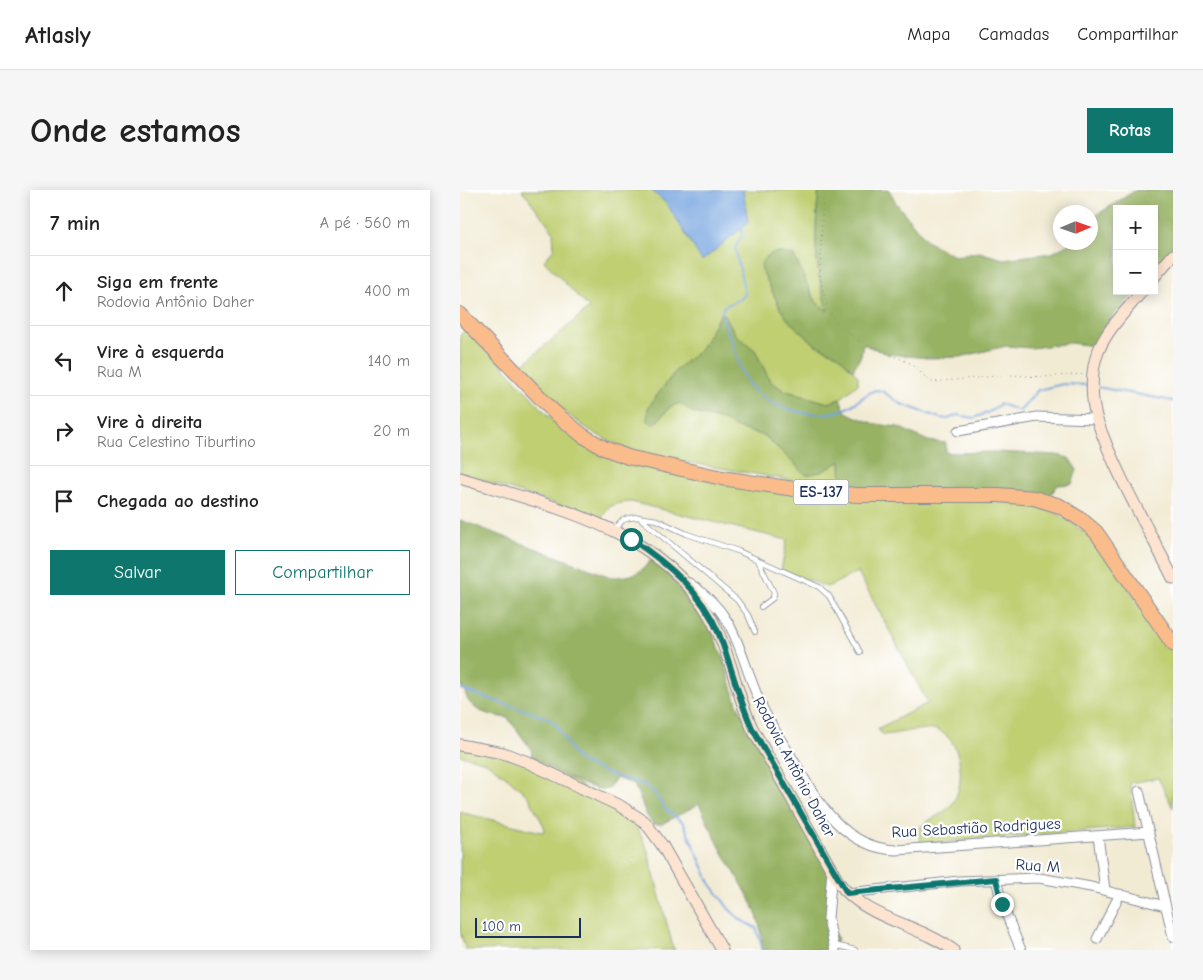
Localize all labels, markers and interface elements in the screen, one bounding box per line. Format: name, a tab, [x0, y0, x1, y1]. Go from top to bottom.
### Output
text: Atlasly	[25, 21, 91, 49]
text: Mapa	[907, 24, 950, 45]
text: Camadas	[978, 24, 1049, 45]
text: Compartilhar	[1077, 24, 1178, 45]
button: Rotas	[1087, 108, 1173, 153]
text: Onde estamos	[30, 110, 241, 151]
north arrow	[1053, 205, 1098, 250]
map controls	[1113, 205, 1158, 295]
button: +	[1113, 205, 1158, 250]
text: 7 min	[50, 211, 100, 235]
text: A pé · 560 m	[320, 214, 410, 232]
button: −	[1113, 250, 1158, 295]
text: Siga em frente	[97, 271, 218, 293]
icon: ahead	[50, 277, 78, 305]
text: 400 m	[364, 282, 410, 300]
text: Rodovia Antônio Daher	[97, 293, 254, 311]
text: Vire à esquerda	[97, 341, 224, 363]
icon: left	[50, 347, 78, 375]
text: 140 m	[368, 352, 410, 370]
text: Rua M	[97, 363, 142, 381]
text: Vire à direita	[97, 411, 202, 433]
icon: right	[50, 417, 78, 445]
text: 20 m	[373, 422, 410, 440]
text: Rua Celestino Tiburtino	[97, 433, 256, 451]
road number: ES-137	[794, 480, 848, 504]
icon: arrive	[50, 487, 78, 515]
text: Chegada ao destino	[97, 490, 259, 512]
route start	[620, 528, 643, 551]
button: Salvar	[50, 550, 225, 595]
button: Compartilhar	[235, 550, 410, 595]
street label: Rodovia Antônio Daher	[749, 694, 839, 841]
street label: Rua Sebastião Rodrigues	[891, 815, 1061, 841]
street label: Rua M	[1015, 855, 1061, 877]
route end	[991, 893, 1014, 916]
scale bar	[475, 915, 581, 938]
text: 100 m	[482, 918, 521, 935]

